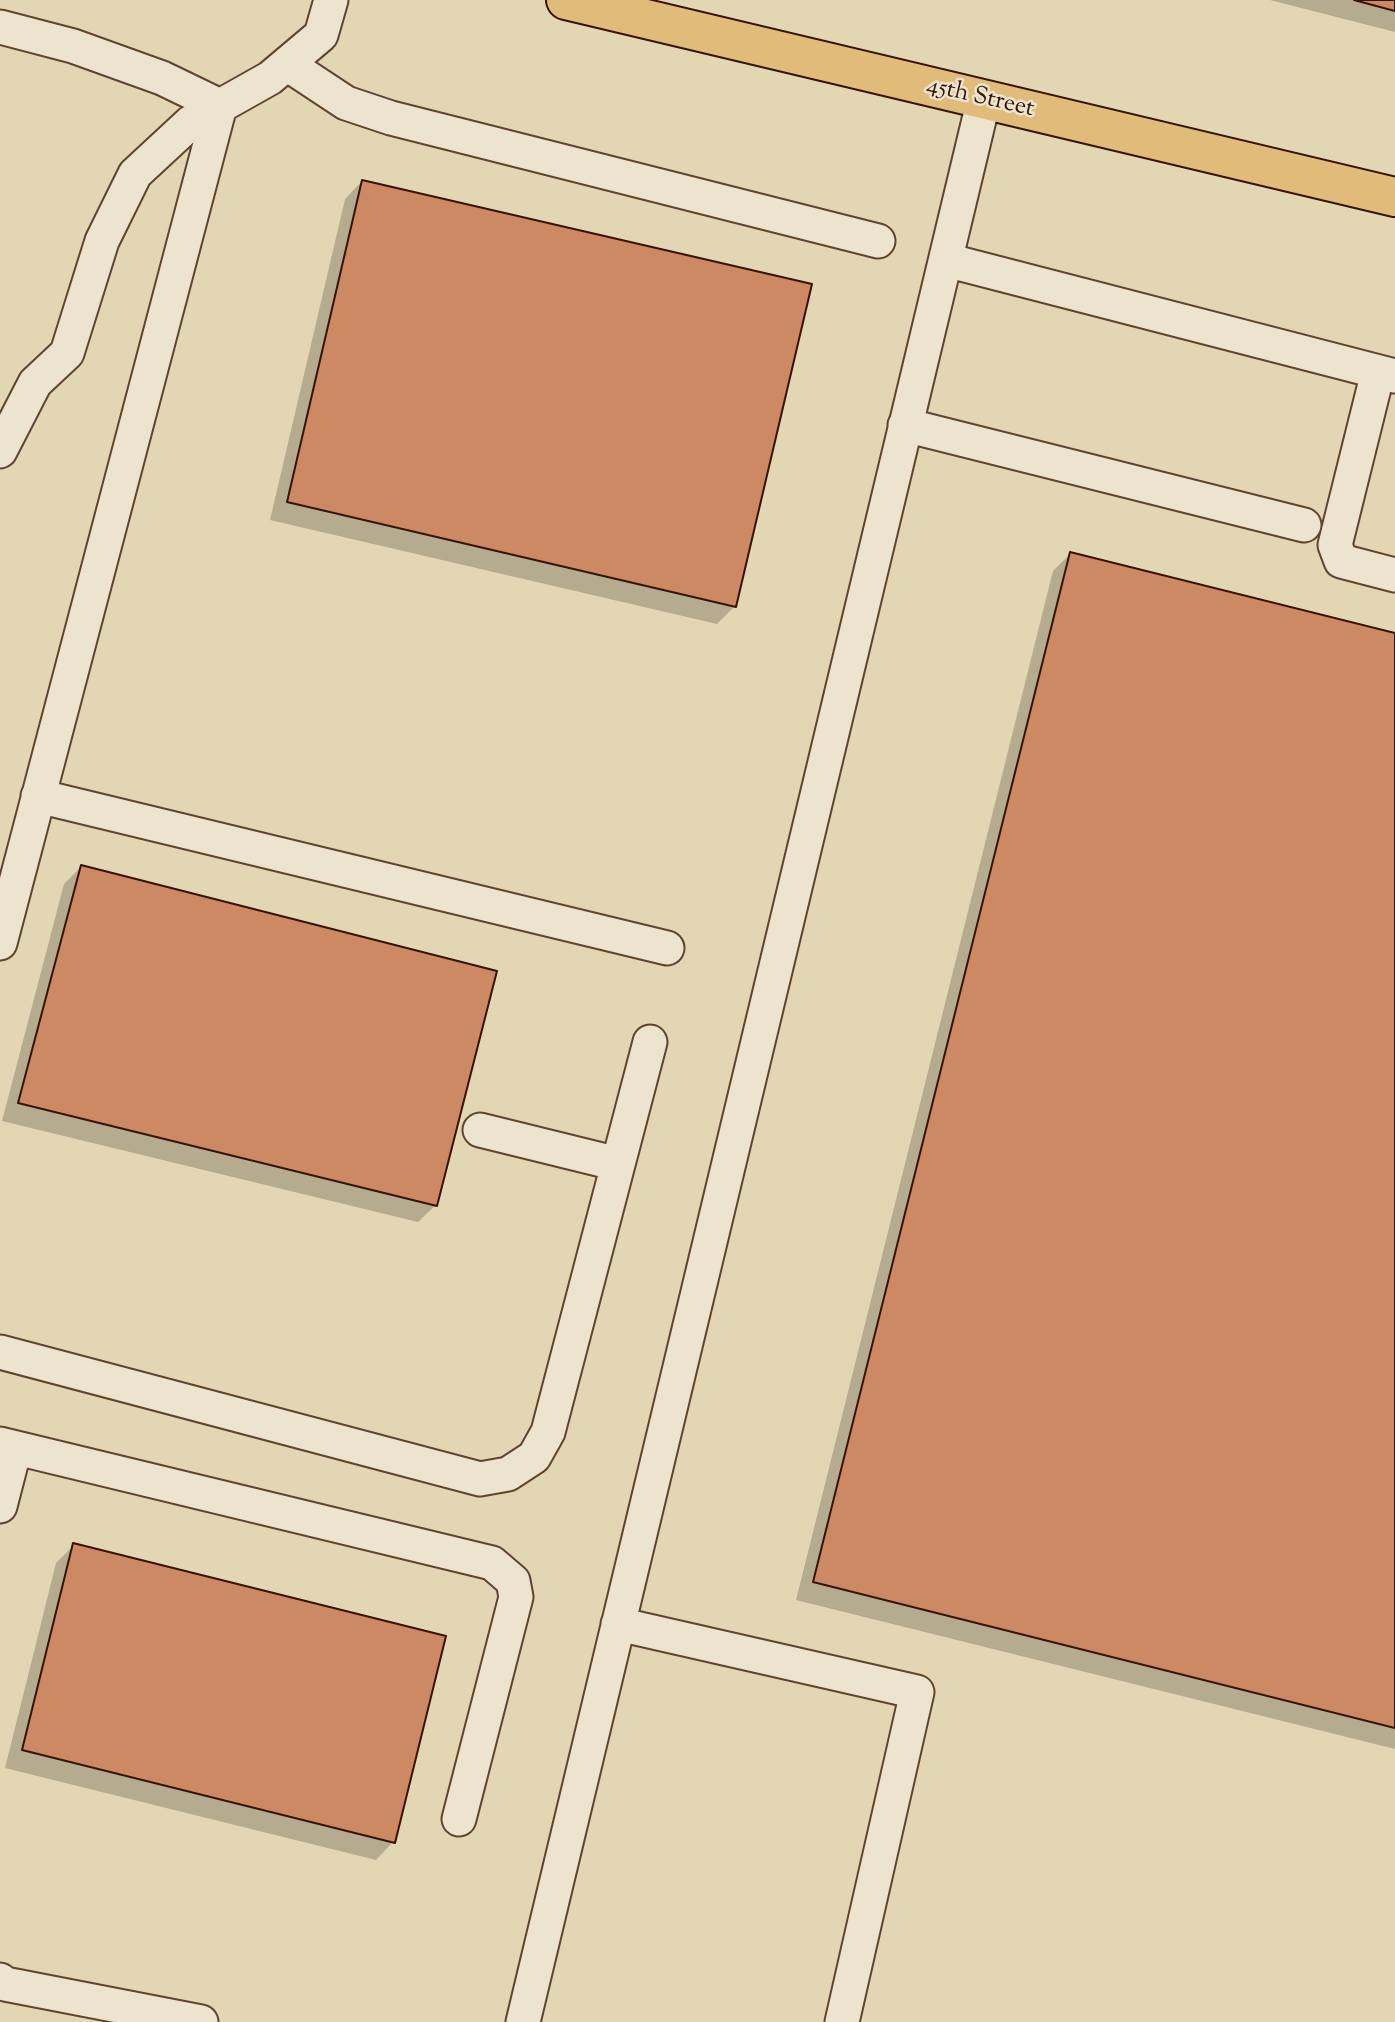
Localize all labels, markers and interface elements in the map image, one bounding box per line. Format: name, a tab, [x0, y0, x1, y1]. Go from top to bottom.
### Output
street label: 45th Street	[923, 73, 1037, 125]

